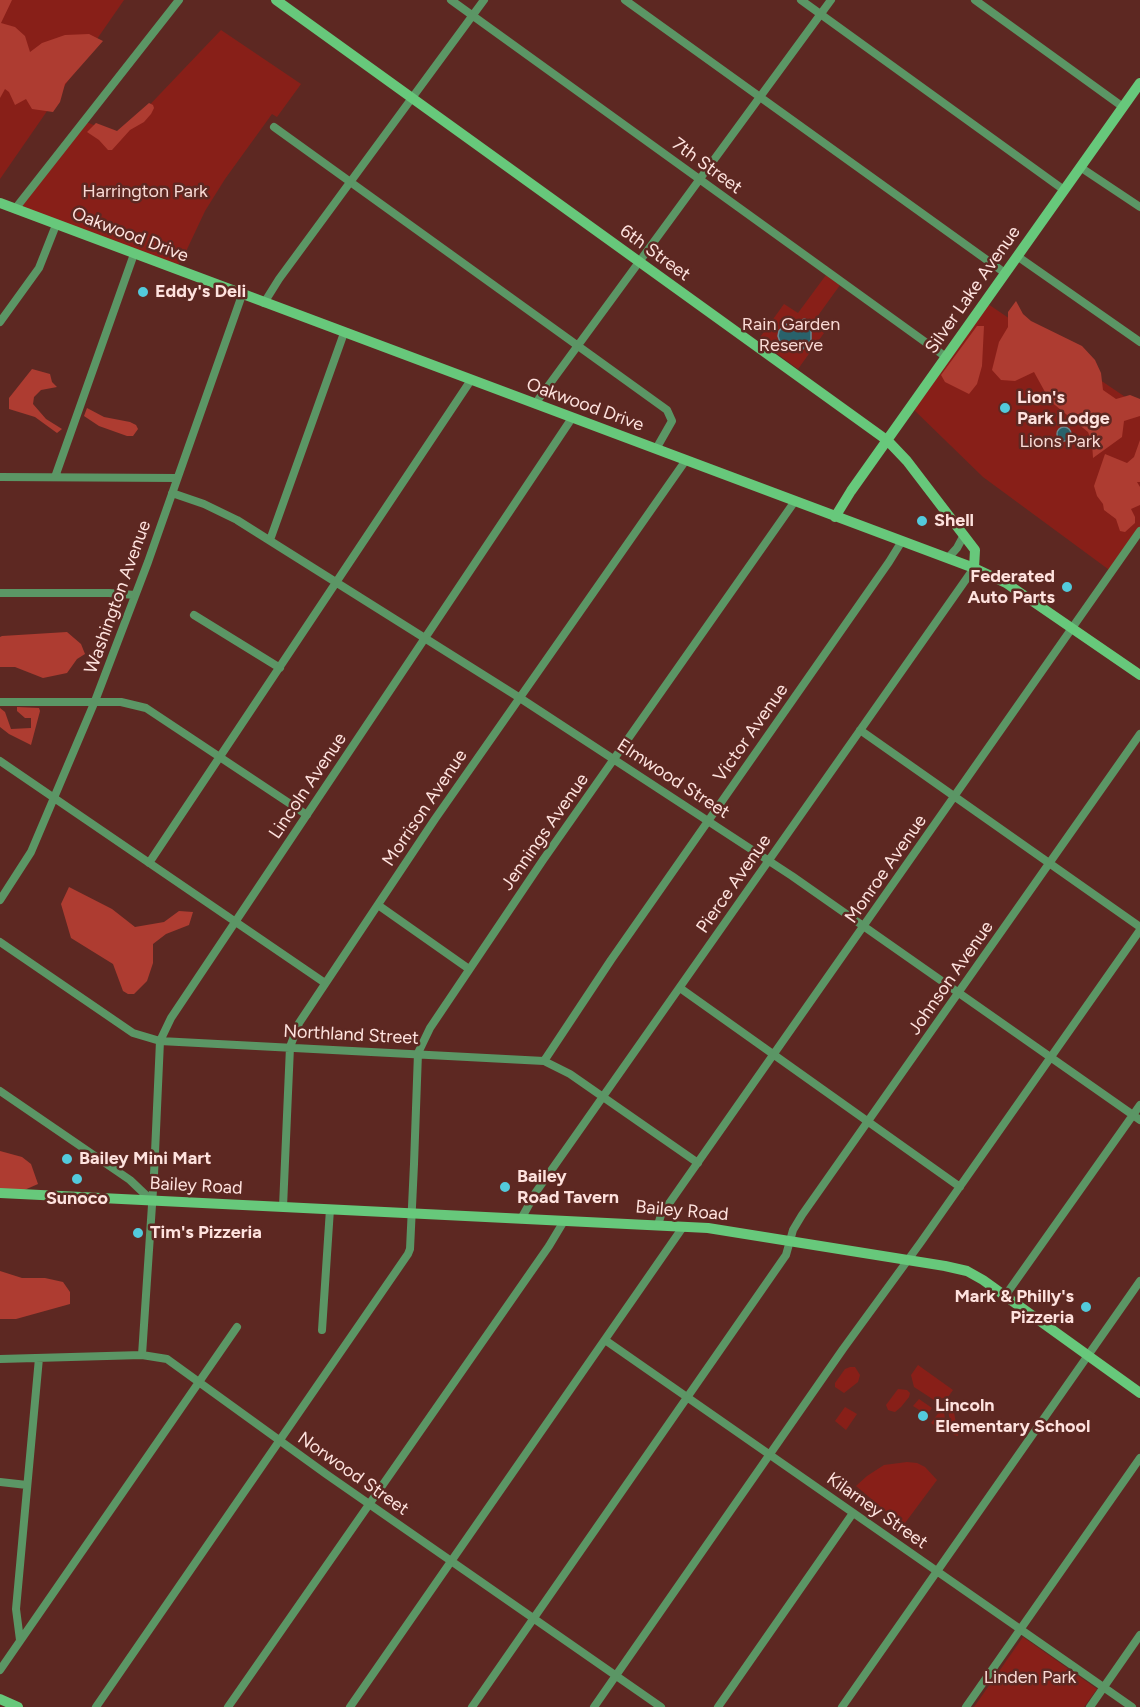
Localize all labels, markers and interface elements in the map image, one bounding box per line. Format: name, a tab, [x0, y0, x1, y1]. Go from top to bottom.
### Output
street label: 7th Street	[668, 133, 746, 199]
park label: Harrington Park	[82, 181, 208, 203]
street label: Oakwood Drive	[69, 203, 191, 267]
street label: 6th Street	[616, 220, 694, 286]
street label: Silver Lake Avenue	[921, 222, 1025, 358]
place label: Eddy's Deli	[155, 281, 246, 303]
marker: Eddy's Deli	[136, 285, 150, 299]
park label: Rain Garden Reserve	[742, 314, 840, 356]
street label: Oakwood Drive	[523, 374, 647, 436]
place label: Lion's Park Lodge	[1017, 387, 1110, 430]
marker: Lion's Park Lodge	[998, 401, 1012, 415]
park label: Lions Park	[1019, 431, 1101, 453]
place label: Shell	[934, 510, 974, 532]
marker: Shell	[915, 514, 929, 528]
street label: Washington Avenue	[80, 517, 156, 677]
place label: Federated Auto Parts	[967, 566, 1055, 608]
marker: Federated Auto Parts	[1060, 580, 1074, 594]
street label: Victor Avenue	[709, 680, 793, 786]
street label: Lincoln Avenue	[265, 729, 351, 843]
street label: Elmwood Street	[613, 735, 733, 823]
street label: Morrison Avenue	[378, 746, 472, 870]
street label: Jennings Avenue	[497, 769, 593, 895]
street label: Monroe Avenue	[841, 811, 931, 927]
street label: Pierce Avenue	[692, 831, 776, 937]
street label: Johnson Avenue	[904, 917, 998, 1039]
street label: Northland Street	[283, 1021, 419, 1049]
place label: Bailey Mini Mart	[79, 1148, 211, 1170]
marker: Bailey Mini Mart	[60, 1152, 74, 1166]
place label: Bailey Road Tavern	[517, 1166, 619, 1208]
marker: Sunoco	[70, 1172, 84, 1186]
street label: Bailey Road	[149, 1173, 243, 1199]
marker: Bailey Road Tavern	[498, 1180, 512, 1194]
place label: Sunoco	[46, 1188, 108, 1210]
street label: Bailey Road	[635, 1196, 729, 1226]
place label: Tim's Pizzeria	[150, 1222, 262, 1244]
marker: Tim's Pizzeria	[131, 1226, 145, 1240]
place label: Mark & Philly's Pizzeria	[954, 1286, 1074, 1328]
marker: Mark & Philly's Pizzeria	[1079, 1300, 1093, 1314]
place label: Lincoln Elementary School	[935, 1395, 1090, 1438]
marker: Lincoln Elementary School	[916, 1409, 930, 1423]
street label: Norwood Street	[293, 1428, 413, 1520]
street label: Kilarney Street	[822, 1468, 932, 1554]
park label: Linden Park	[984, 1667, 1076, 1689]

